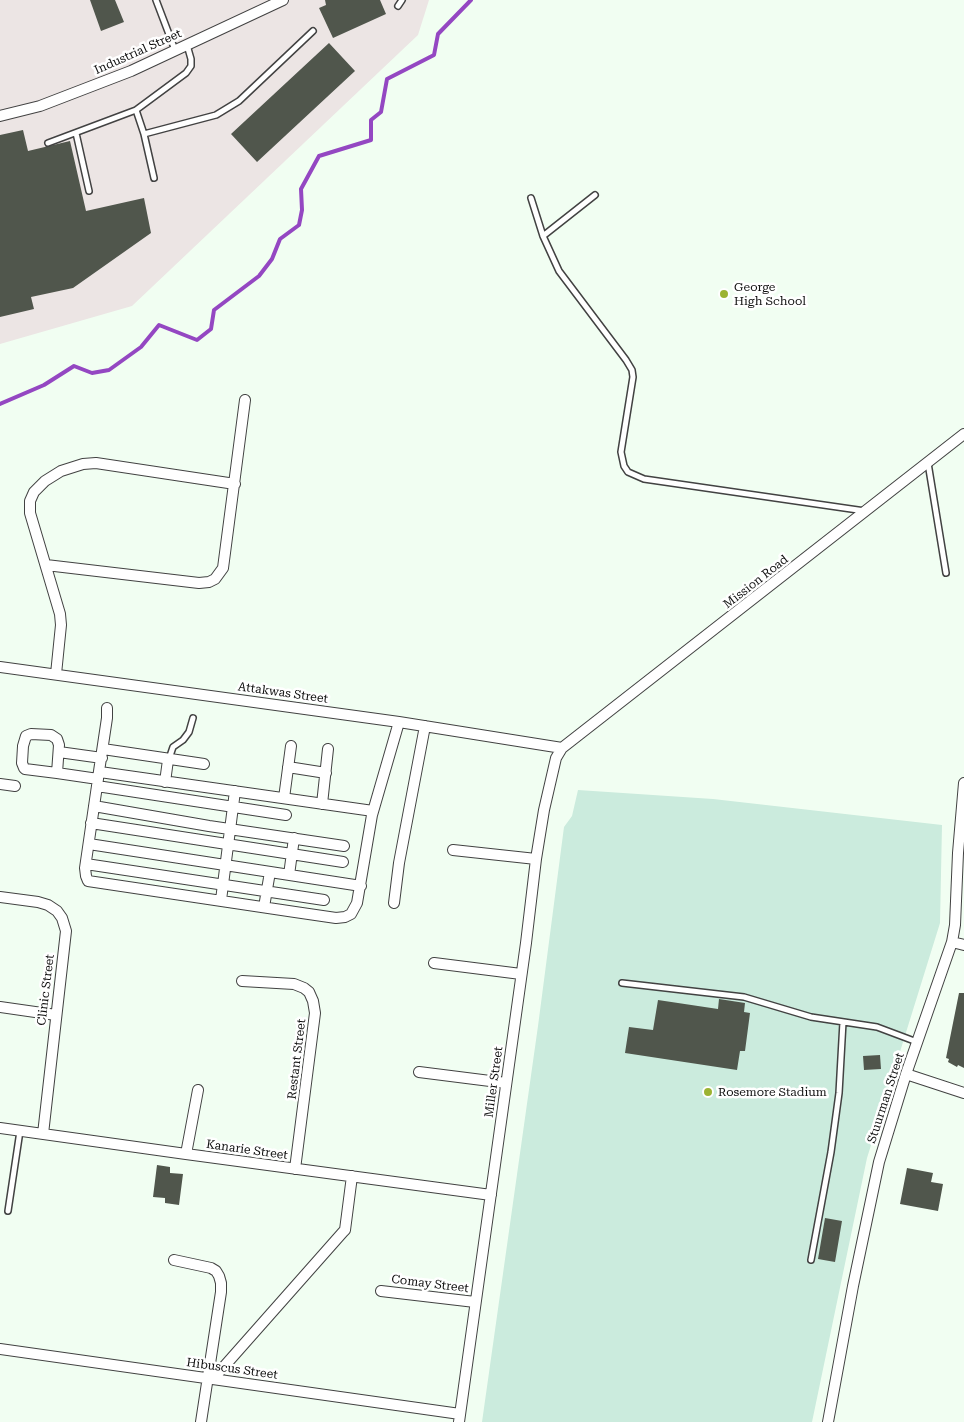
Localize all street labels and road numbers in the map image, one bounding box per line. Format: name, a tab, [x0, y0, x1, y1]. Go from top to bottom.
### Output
street label: Industrial Street	[92, 26, 184, 78]
street label: Mission Road	[721, 552, 791, 612]
street label: Attakwas Street	[237, 680, 329, 706]
street label: Clinic Street	[34, 953, 58, 1027]
street label: Restant Street	[285, 1018, 309, 1100]
street label: Miller Street	[482, 1046, 506, 1118]
street label: Stuurman Street	[865, 1051, 907, 1145]
street label: Kanarie Street	[205, 1137, 289, 1163]
street label: Comay Street	[391, 1272, 469, 1296]
street label: Hibuscus Street	[185, 1355, 279, 1383]

